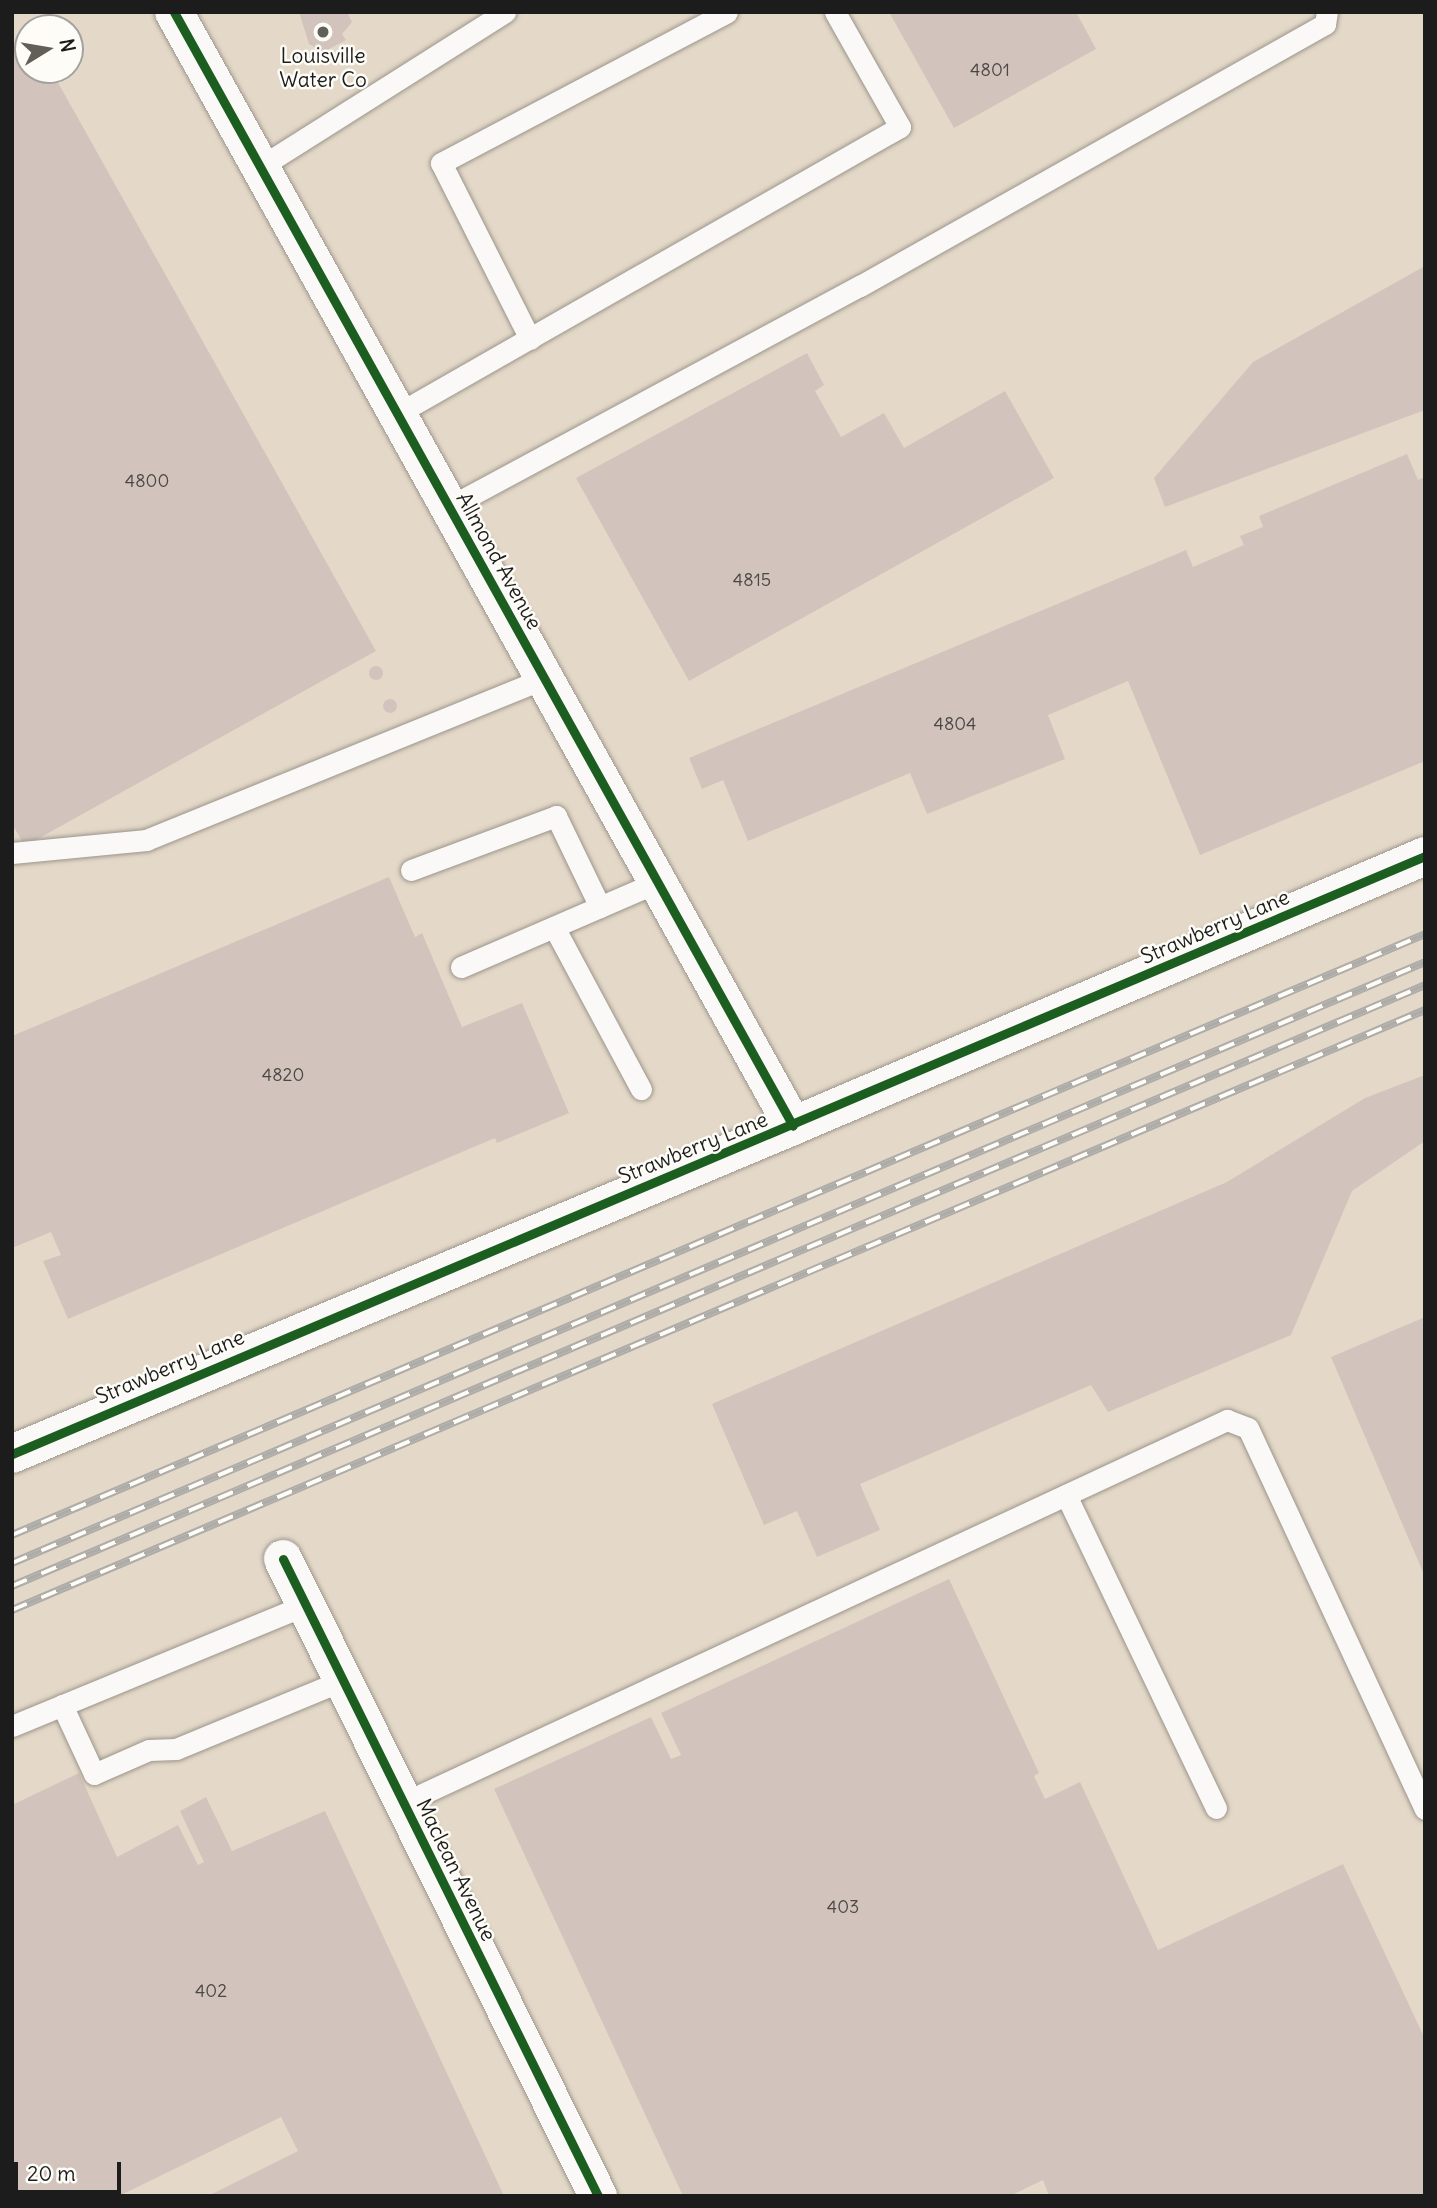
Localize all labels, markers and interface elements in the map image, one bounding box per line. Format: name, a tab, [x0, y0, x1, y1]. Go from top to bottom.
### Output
north arrow	[14, 14, 84, 84]
marker: Louisville Water Co	[315, 24, 331, 40]
text: N	[55, 37, 81, 54]
place label: Louisville Water Co	[279, 43, 367, 93]
house number: 4801	[970, 59, 1010, 81]
house number: 4800	[125, 470, 169, 492]
street label: Allmond Avenue	[451, 488, 547, 634]
house number: 4815	[733, 569, 771, 591]
house number: 4804	[933, 713, 977, 735]
street label: Strawberry Lane	[1137, 884, 1293, 970]
house number: 4820	[262, 1064, 304, 1086]
street label: Strawberry Lane	[615, 1107, 771, 1189]
street label: Strawberry Lane	[92, 1324, 248, 1410]
street label: Maclean Avenue	[411, 1795, 501, 1945]
house number: 403	[827, 1896, 859, 1918]
house number: 402	[195, 1980, 227, 2002]
scale bar	[18, 2148, 124, 2192]
text: 20 m	[27, 2160, 76, 2187]

